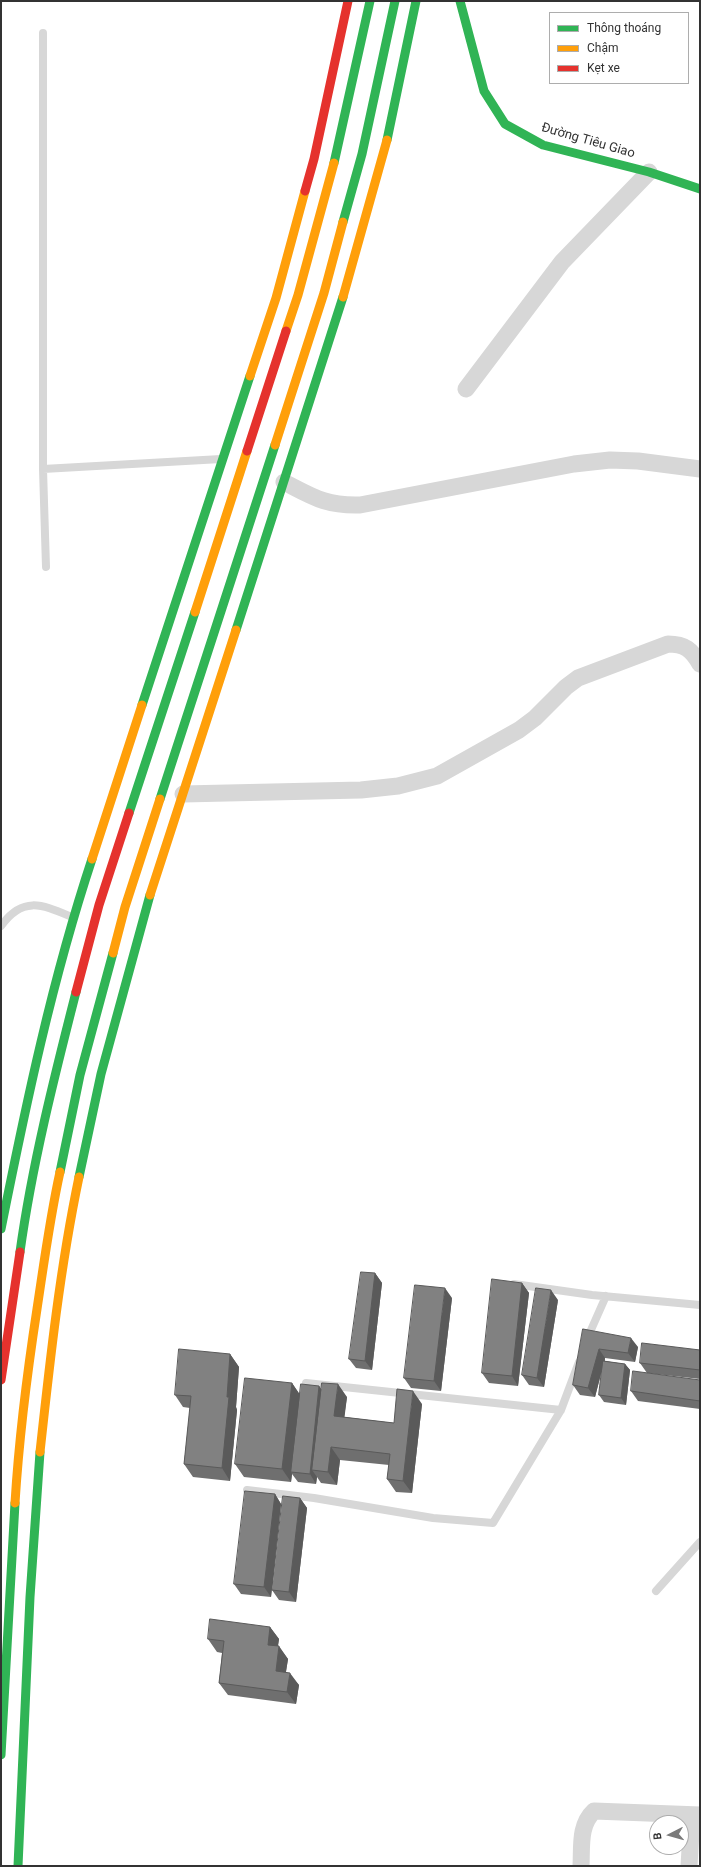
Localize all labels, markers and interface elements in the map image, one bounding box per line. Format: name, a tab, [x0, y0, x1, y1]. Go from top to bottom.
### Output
legend	[549, 12, 689, 84]
text: Thông thoáng	[587, 21, 661, 35]
text: Chậm	[587, 41, 618, 55]
text: Kẹt xe	[587, 61, 620, 75]
street label: Đường Tiêu Giao	[539, 120, 637, 162]
north arrow	[649, 1815, 689, 1855]
text: B	[651, 1832, 664, 1840]

